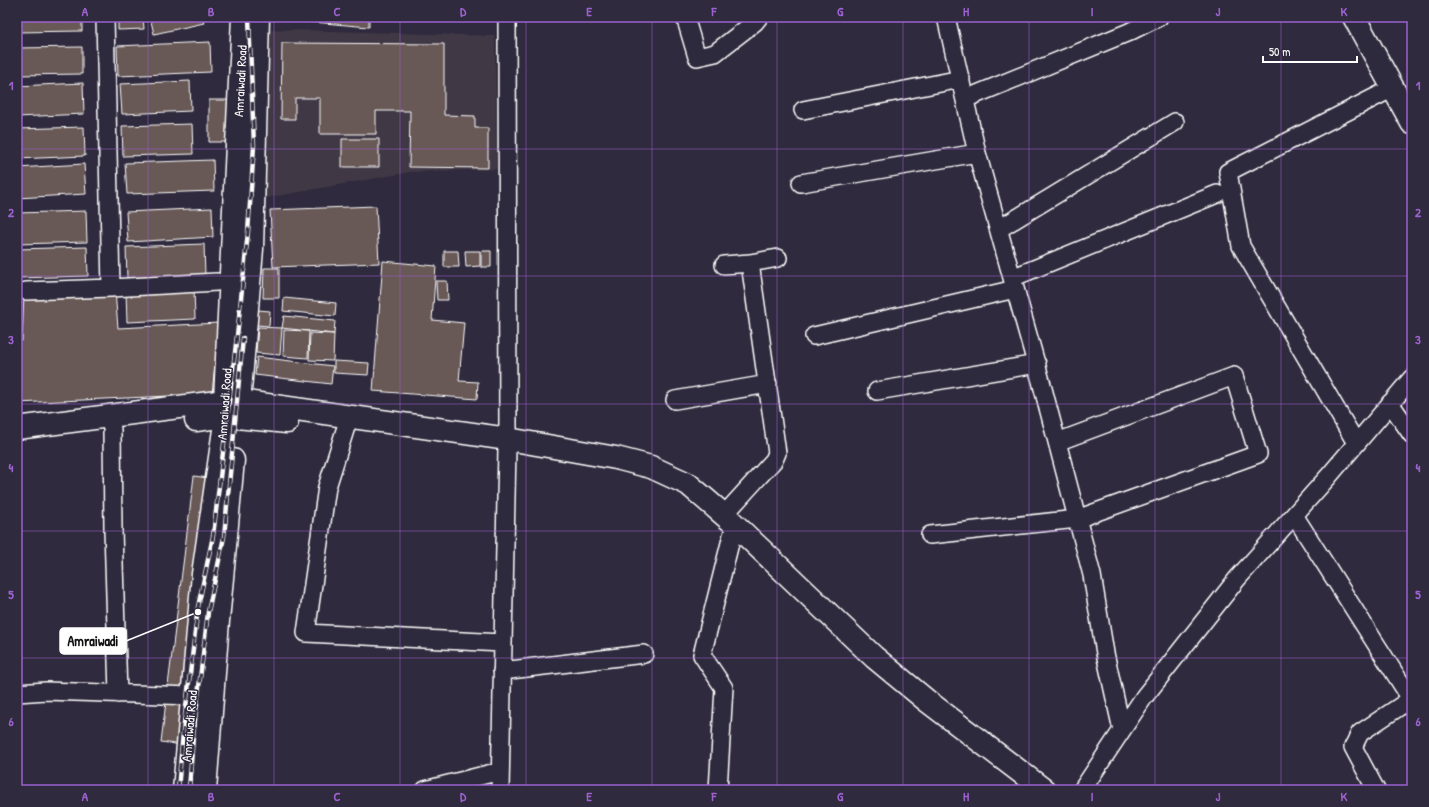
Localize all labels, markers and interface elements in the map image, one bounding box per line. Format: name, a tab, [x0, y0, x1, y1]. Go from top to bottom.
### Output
text: A	[82, 2, 89, 20]
text: B	[208, 2, 215, 20]
text: C	[333, 2, 341, 20]
text: D	[460, 2, 467, 20]
text: E	[586, 2, 592, 20]
text: F	[711, 2, 718, 20]
text: G	[837, 2, 844, 20]
text: H	[963, 2, 969, 20]
text: I	[1090, 2, 1094, 20]
text: J	[1216, 2, 1221, 20]
text: K	[1341, 2, 1348, 20]
scale bar	[1263, 38, 1357, 64]
text: 50 m	[1269, 43, 1290, 60]
street label: Amraiwadi Road	[229, 45, 251, 117]
text: 1	[9, 76, 14, 94]
text: 1	[1416, 76, 1421, 94]
text: 2	[8, 203, 15, 221]
text: 2	[1415, 203, 1422, 221]
text: 3	[8, 330, 14, 348]
text: 3	[1415, 330, 1421, 348]
street label: Amraiwadi Road	[213, 368, 235, 440]
text: 4	[9, 458, 14, 476]
text: 4	[1416, 458, 1421, 476]
text: 5	[8, 585, 14, 603]
text: 5	[1415, 585, 1421, 603]
callout: Amraiwadi	[60, 628, 126, 654]
text: Amraiwadi	[68, 631, 118, 650]
street label: Amraiwadi Road	[177, 690, 201, 762]
text: 6	[8, 712, 14, 730]
text: 6	[1415, 712, 1421, 730]
text: A	[82, 787, 89, 805]
text: B	[208, 787, 215, 805]
text: C	[333, 787, 341, 805]
text: D	[460, 787, 467, 805]
text: E	[586, 787, 592, 805]
text: F	[711, 787, 718, 805]
text: G	[837, 787, 844, 805]
text: H	[963, 787, 969, 805]
text: I	[1090, 787, 1094, 805]
text: J	[1216, 787, 1221, 805]
text: K	[1341, 787, 1348, 805]

